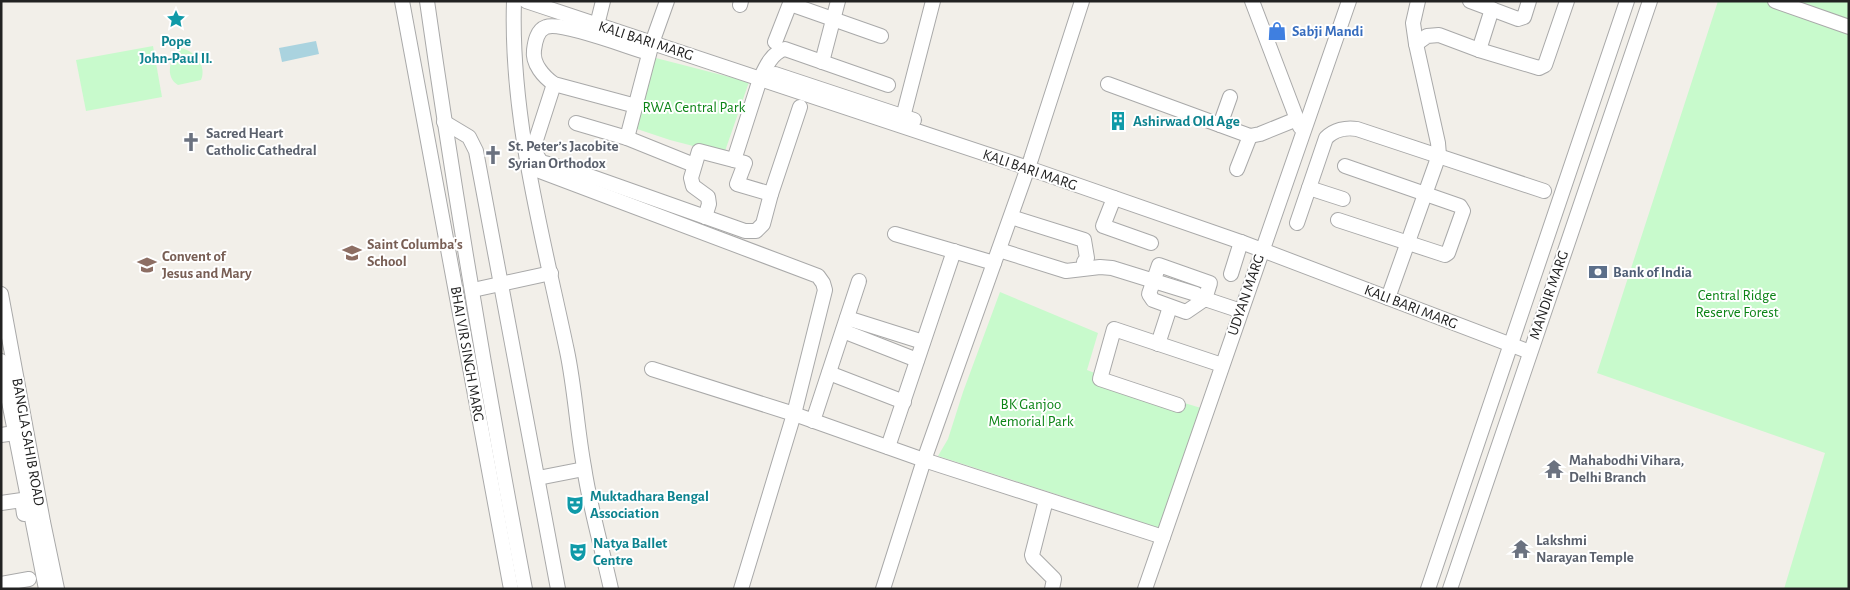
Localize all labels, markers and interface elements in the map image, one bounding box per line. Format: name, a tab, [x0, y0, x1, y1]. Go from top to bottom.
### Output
place icon: Pope John-Paul II.	[165, 8, 187, 30]
street label: KALI BARI MARG	[597, 19, 695, 63]
shop icon: Sabji Mandi	[1266, 20, 1288, 42]
place label: Sabji Mandi	[1292, 24, 1363, 39]
place label: Pope John-Paul II.	[139, 34, 213, 66]
park label: RWA Central Park	[643, 100, 746, 115]
building icon: Ashirwad Old Age	[1107, 110, 1129, 132]
place label: Ashirwad Old Age	[1133, 114, 1240, 129]
place label: Sacred Heart Catholic Cathedral	[206, 126, 317, 158]
church icon: Sacred Heart Catholic Cathedral	[180, 131, 202, 153]
place label: St. Peter’s Jacobite Syrian Orthodox	[508, 139, 618, 171]
church icon: St. Peter’s Jacobite Syrian Orthodox	[482, 144, 504, 166]
street label: KALI BARI MARG	[981, 147, 1079, 193]
place label: Saint Columba's School	[367, 237, 463, 269]
school or university icon: Saint Columba's School	[341, 242, 363, 264]
place label: Convent of Jesus and Mary	[162, 249, 252, 281]
street label: MANDIR MARG	[1527, 249, 1571, 341]
street label: UDYAN MARG	[1225, 252, 1267, 338]
school or university icon: Convent of Jesus and Mary	[136, 254, 158, 276]
bank icon: Bank of India	[1587, 261, 1609, 283]
place label: Bank of India	[1613, 265, 1692, 280]
street label: KALI BARI MARG	[1362, 282, 1460, 332]
street label: BHAI VIR SINGH MARG	[448, 285, 486, 423]
park label: Central Ridge Reserve Forest	[1696, 288, 1779, 320]
street label: BANGLA SAHIB ROAD	[9, 377, 47, 507]
park label: BK Ganjoo Memorial Park	[988, 397, 1074, 429]
place label: Mahabodhi Vihara, Delhi Branch	[1569, 453, 1684, 485]
temple icon: Mahabodhi Vihara, Delhi Branch	[1543, 458, 1565, 480]
place label: Muktadhara Bengal Association	[590, 489, 709, 521]
theatre icon: Muktadhara Bengal Association	[564, 494, 586, 516]
place label: Lakshmi Narayan Temple	[1536, 533, 1634, 565]
place label: Natya Ballet Centre	[593, 536, 667, 568]
temple icon: Lakshmi Narayan Temple	[1510, 538, 1532, 560]
theatre icon: Natya Ballet Centre	[567, 541, 589, 563]

